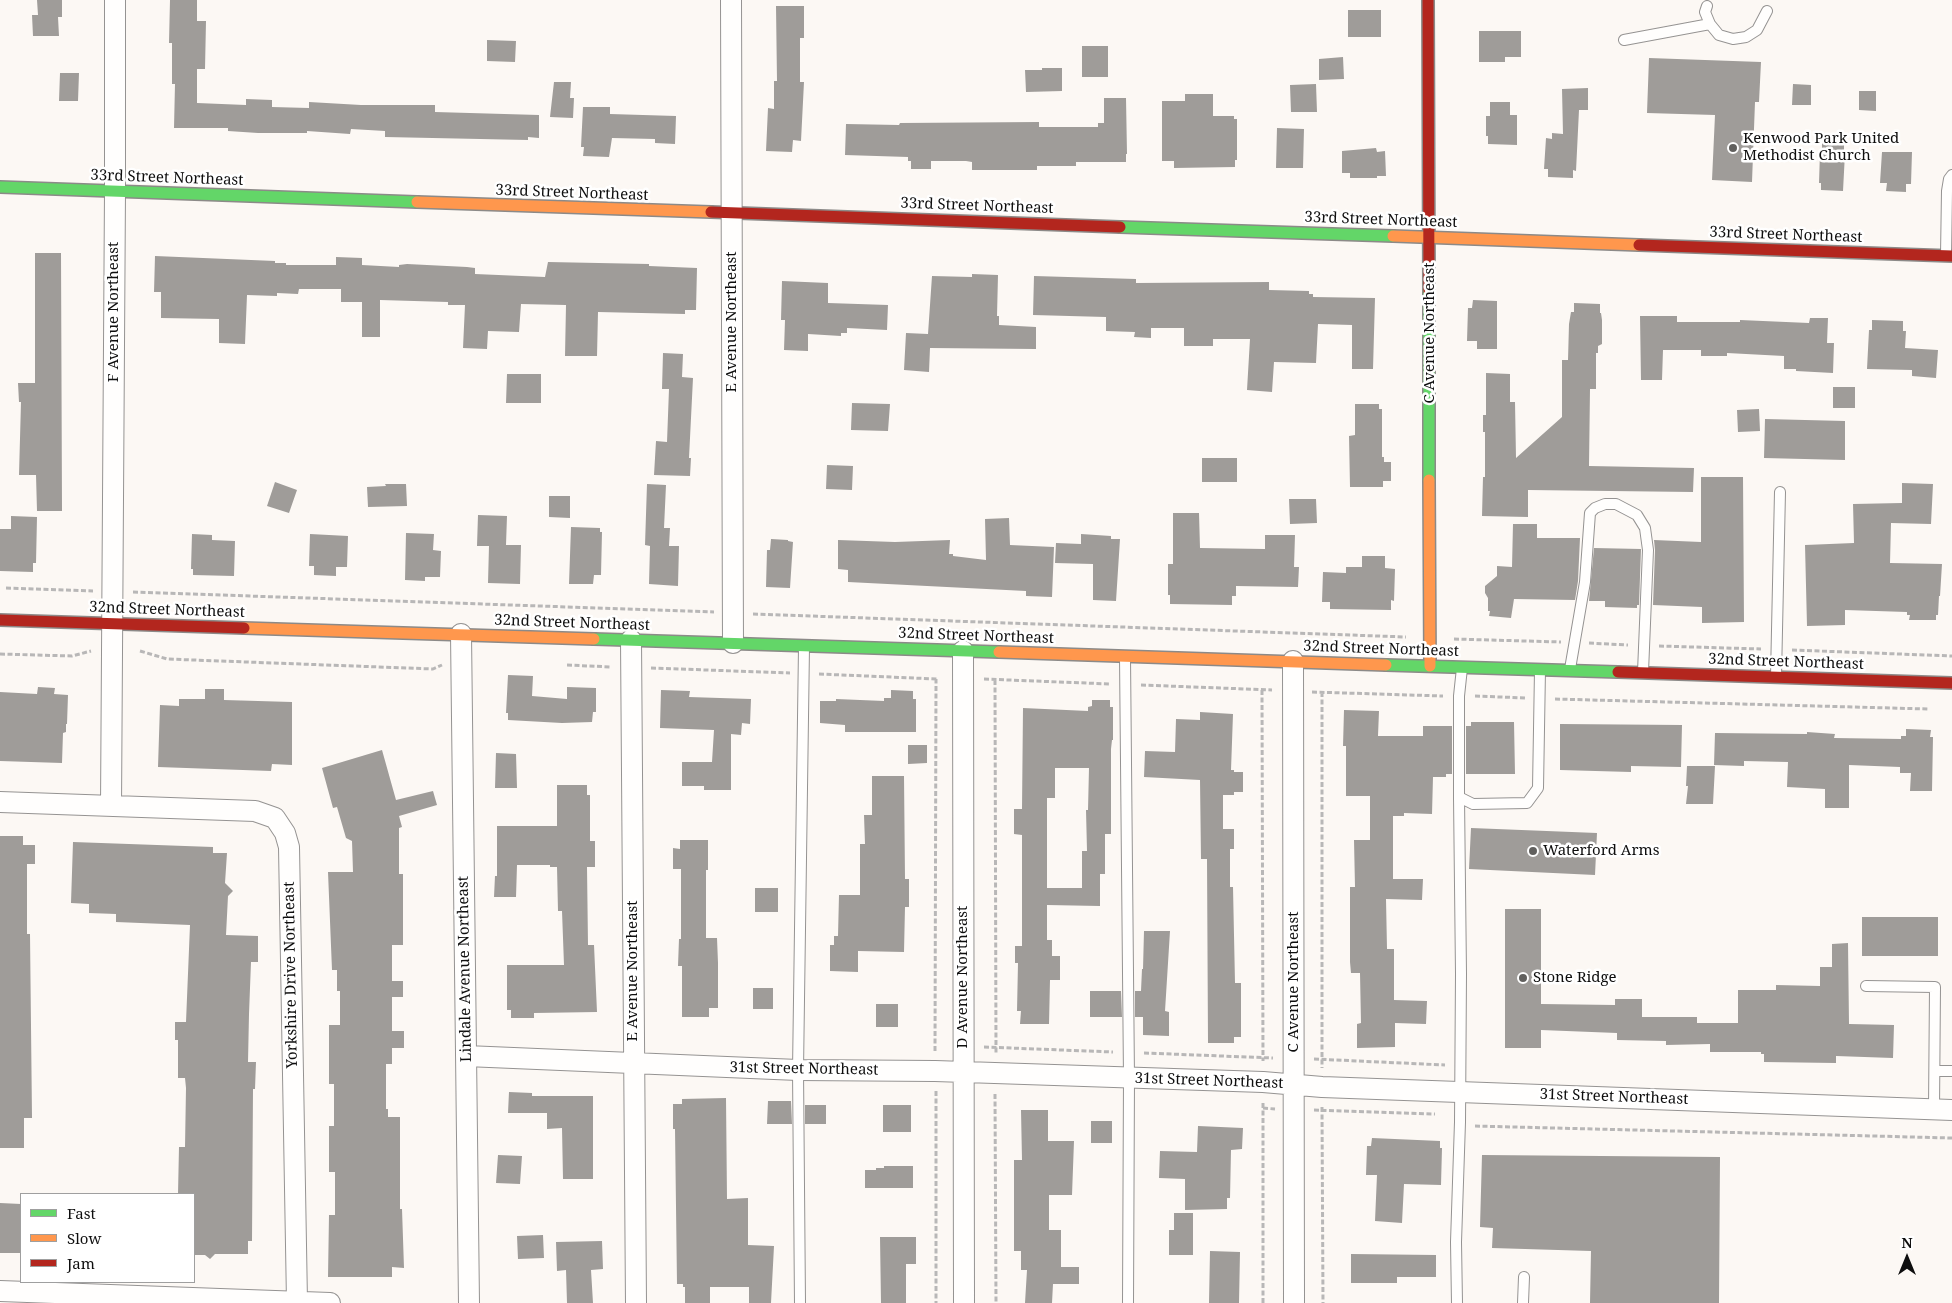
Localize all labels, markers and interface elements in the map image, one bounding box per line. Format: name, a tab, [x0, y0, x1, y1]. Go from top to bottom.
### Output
place label: Kenwood Park United Methodist Church	[1743, 130, 1899, 165]
marker: Kenwood Park United Methodist Church	[1727, 142, 1739, 154]
street label: 33rd Street Northeast	[90, 166, 244, 190]
street label: 33rd Street Northeast	[495, 181, 649, 205]
street label: 33rd Street Northeast	[900, 194, 1054, 218]
street label: 33rd Street Northeast	[1304, 208, 1458, 232]
street label: 33rd Street Northeast	[1709, 223, 1863, 247]
street label: F Avenue Northeast	[105, 242, 123, 382]
street label: E Avenue Northeast	[723, 251, 741, 393]
street label: C Avenue Northeast	[1421, 262, 1439, 404]
street label: 32nd Street Northeast	[89, 598, 245, 622]
street label: 32nd Street Northeast	[494, 611, 650, 635]
street label: 32nd Street Northeast	[898, 624, 1054, 648]
street label: 32nd Street Northeast	[1303, 637, 1459, 661]
street label: 32nd Street Northeast	[1708, 650, 1864, 674]
place label: Waterford Arms	[1543, 842, 1659, 860]
marker: Waterford Arms	[1527, 845, 1539, 857]
street label: Lindale Avenue Northeast	[454, 876, 476, 1062]
street label: Yorkshire Drive Northeast	[280, 881, 302, 1069]
street label: E Avenue Northeast	[624, 900, 642, 1042]
street label: D Avenue Northeast	[954, 906, 972, 1048]
street label: C Avenue Northeast	[1285, 911, 1303, 1053]
place label: Stone Ridge	[1533, 969, 1617, 987]
marker: Stone Ridge	[1517, 972, 1529, 984]
street label: 31st Street Northeast	[729, 1059, 879, 1079]
street label: 31st Street Northeast	[1134, 1069, 1284, 1093]
street label: 31st Street Northeast	[1539, 1085, 1689, 1109]
legend	[20, 1193, 195, 1283]
text: Fast	[67, 1203, 96, 1223]
text: Slow	[67, 1228, 101, 1248]
north arrow	[1882, 1233, 1932, 1283]
text: N	[1901, 1233, 1913, 1252]
text: Jam	[67, 1253, 95, 1273]

